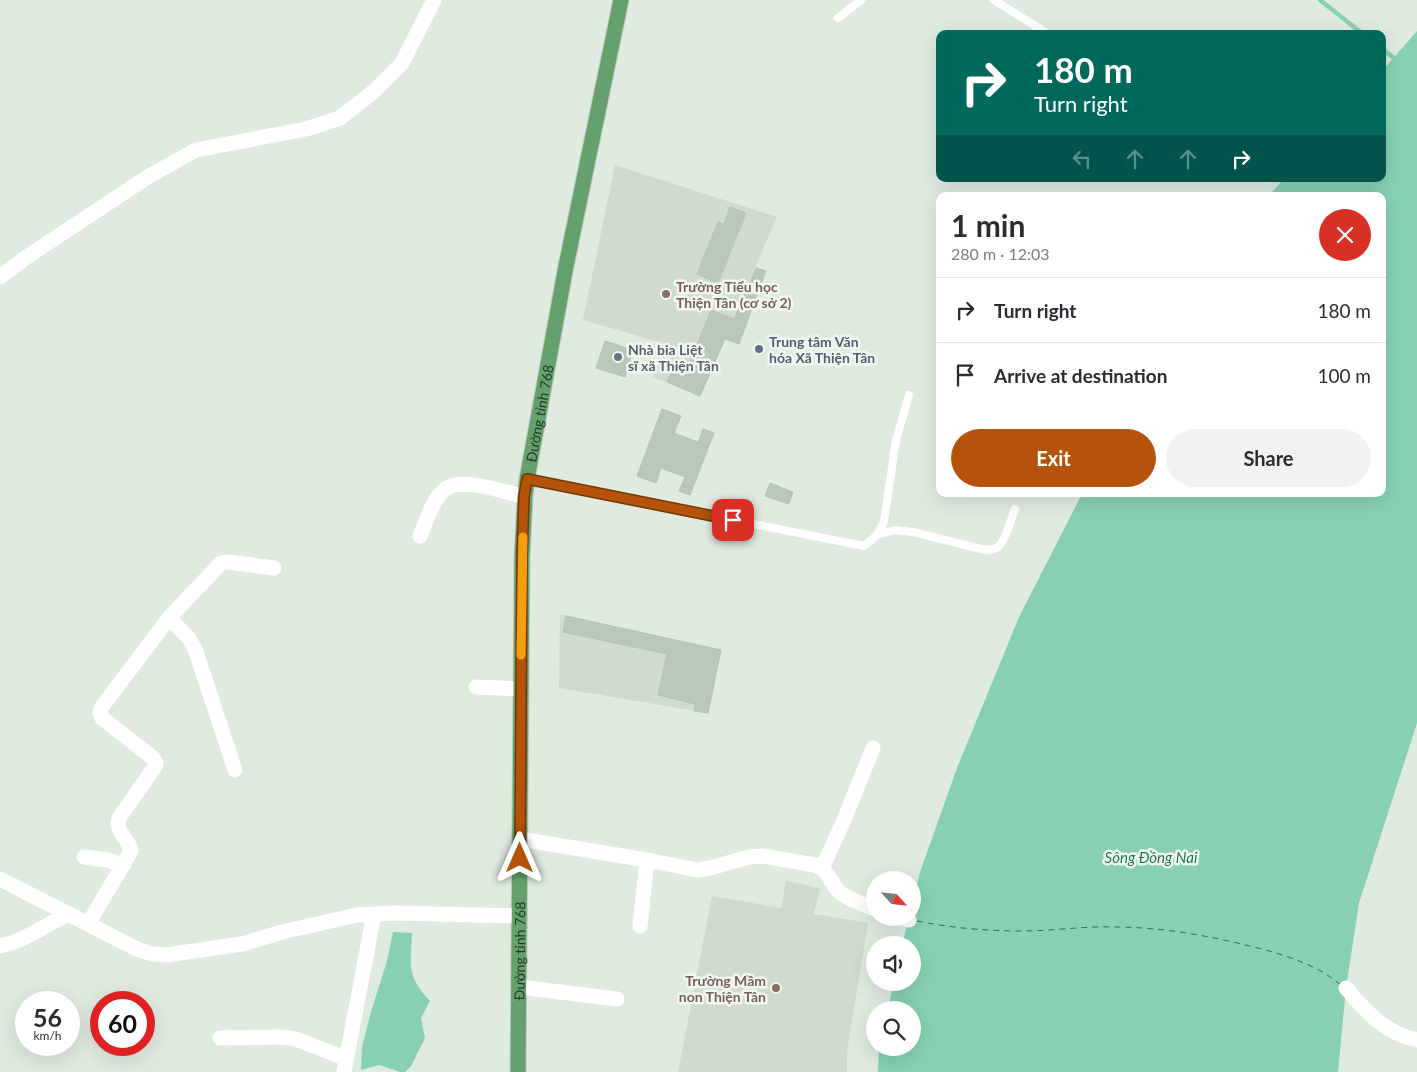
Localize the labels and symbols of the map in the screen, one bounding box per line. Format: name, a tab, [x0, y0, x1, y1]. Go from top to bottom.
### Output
place label: Trường Tiểu học Thiện Tân (cơ sở 2)	[676, 278, 792, 311]
marker: Trường Tiểu học Thiện Tân (cơ sở 2)	[660, 288, 672, 300]
place label: Trung tâm Văn hóa Xã Thiện Tân	[769, 333, 875, 366]
place label: Nhà bia Liệt sĩ xã Thiện Tân	[628, 341, 719, 374]
marker: Trung tâm Văn hóa Xã Thiện Tân	[753, 343, 765, 355]
marker: Nhà bia Liệt sĩ xã Thiện Tân	[612, 351, 624, 363]
street label: Đường tỉnh 768	[522, 363, 556, 463]
pin	[712, 499, 754, 541]
position arrow	[493, 831, 545, 883]
water label: Sông Đồng Nai	[1105, 848, 1198, 866]
north arrow	[866, 871, 921, 926]
street label: Đường tỉnh 768	[510, 902, 528, 1000]
place label: Trường Mầm non Thiện Tân	[679, 972, 766, 1005]
marker: Trường Mầm non Thiện Tân	[770, 982, 782, 994]
speed limit sign: 60	[90, 991, 155, 1056]

